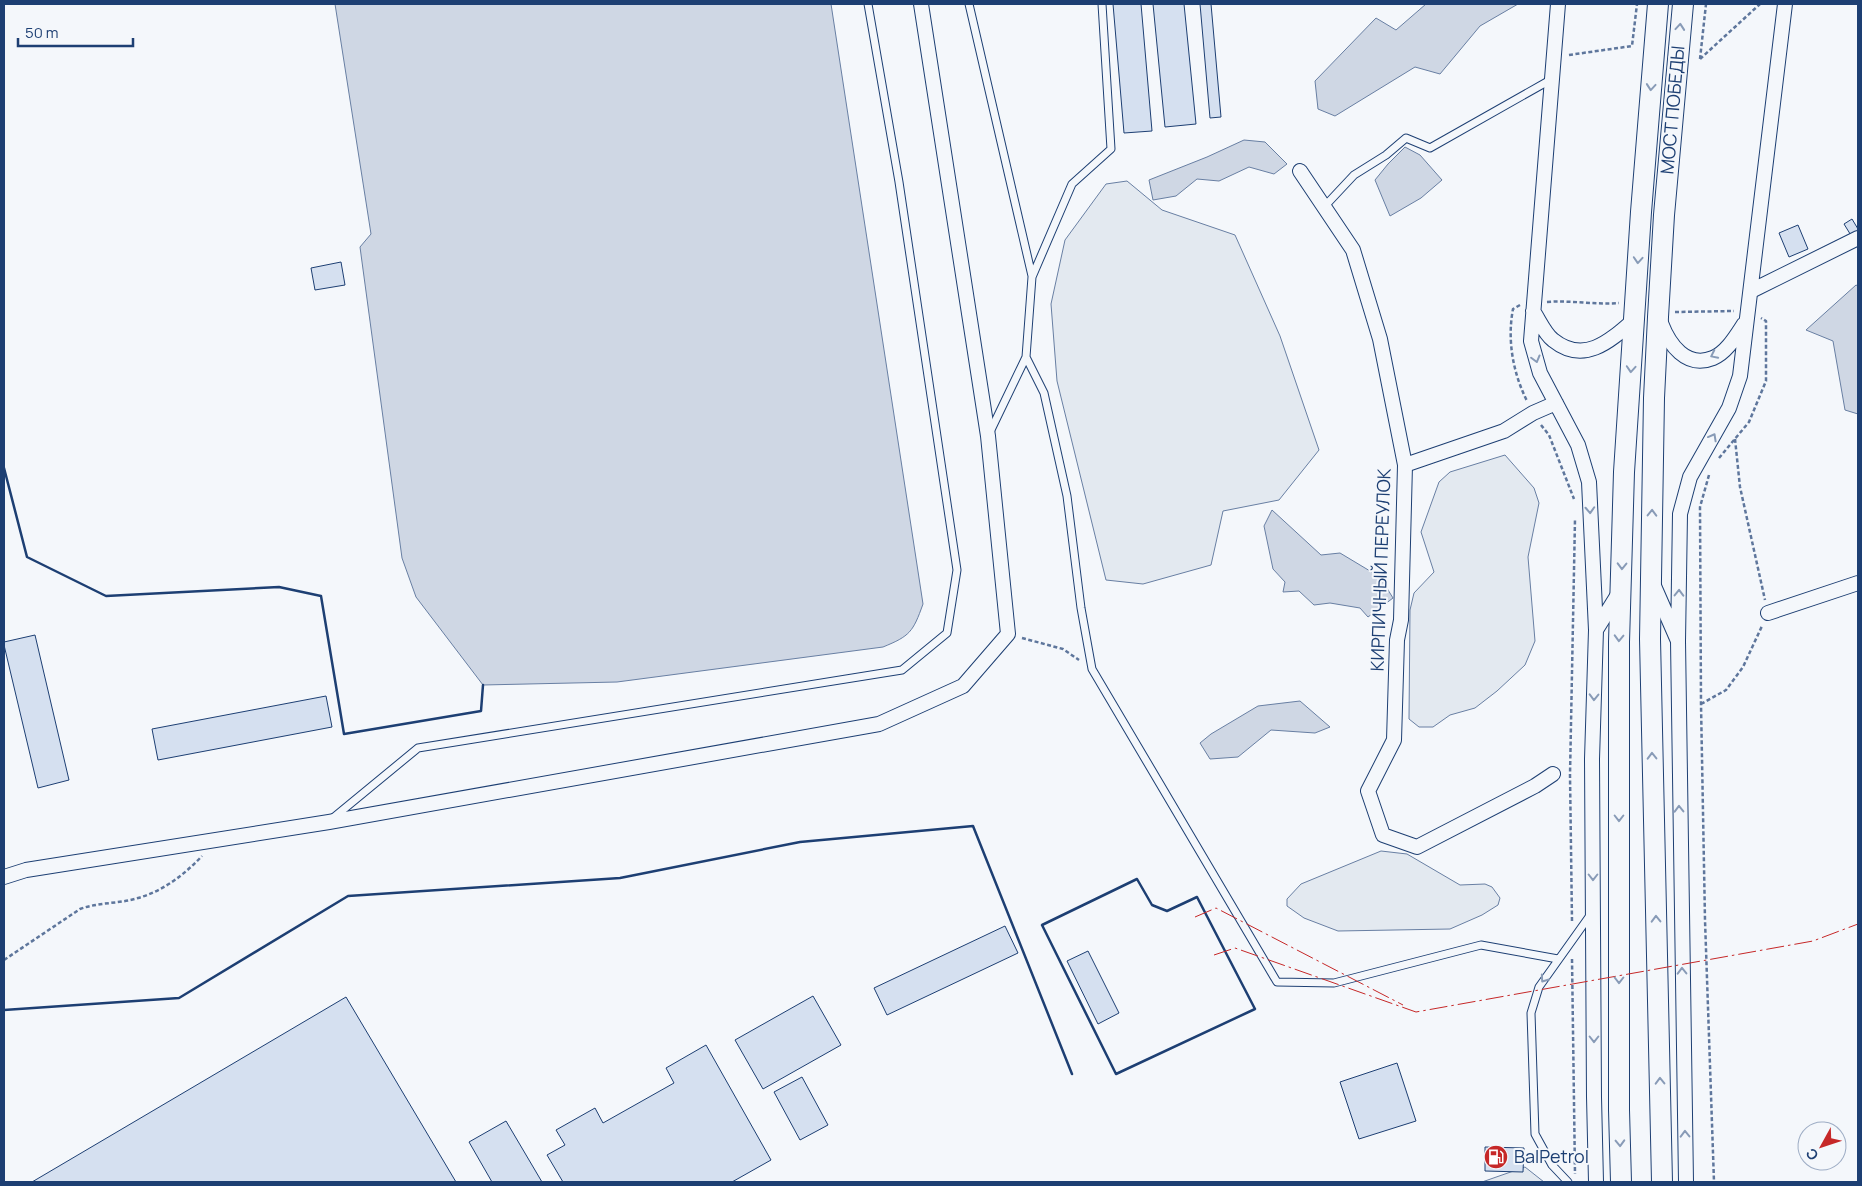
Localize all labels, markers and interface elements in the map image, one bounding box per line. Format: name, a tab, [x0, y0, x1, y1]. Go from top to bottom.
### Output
scale bar	[18, 15, 132, 47]
text: 50 m	[25, 22, 59, 43]
one-way arrow	[1675, 23, 1686, 31]
street label: МОСТ ПОБЕДЫ	[1654, 45, 1690, 175]
one-way arrow	[1646, 83, 1657, 91]
one-way arrow	[1632, 257, 1643, 265]
one-way arrow	[1710, 349, 1719, 359]
one-way arrow	[1530, 355, 1541, 364]
one-way arrow	[1625, 365, 1636, 373]
one-way arrow	[1706, 434, 1716, 443]
street label: КИРПИЧНЫЙ ПЕРЕУЛОК	[1364, 468, 1396, 672]
one-way arrow	[1585, 506, 1596, 514]
one-way arrow	[1647, 509, 1657, 516]
one-way arrow	[1617, 562, 1627, 570]
one-way arrow	[1674, 588, 1684, 596]
one-way arrow	[1614, 634, 1624, 642]
one-way arrow	[1589, 693, 1599, 701]
one-way arrow	[1647, 752, 1657, 760]
one-way arrow	[1674, 804, 1684, 812]
one-way arrow	[1614, 814, 1624, 822]
one-way arrow	[1588, 873, 1598, 881]
one-way arrow	[1651, 914, 1661, 922]
one-way arrow	[1677, 967, 1687, 974]
one-way arrow	[1541, 974, 1550, 983]
one-way arrow	[1614, 977, 1624, 985]
one-way arrow	[1589, 1036, 1599, 1043]
one-way arrow	[1654, 1077, 1665, 1085]
north arrow	[1797, 1121, 1847, 1171]
one-way arrow	[1680, 1129, 1690, 1137]
one-way arrow	[1614, 1139, 1625, 1147]
fuel station icon: BalPetrol	[1483, 1144, 1509, 1170]
place label: BalPetrol	[1514, 1144, 1589, 1168]
text: С	[1801, 1145, 1822, 1165]

